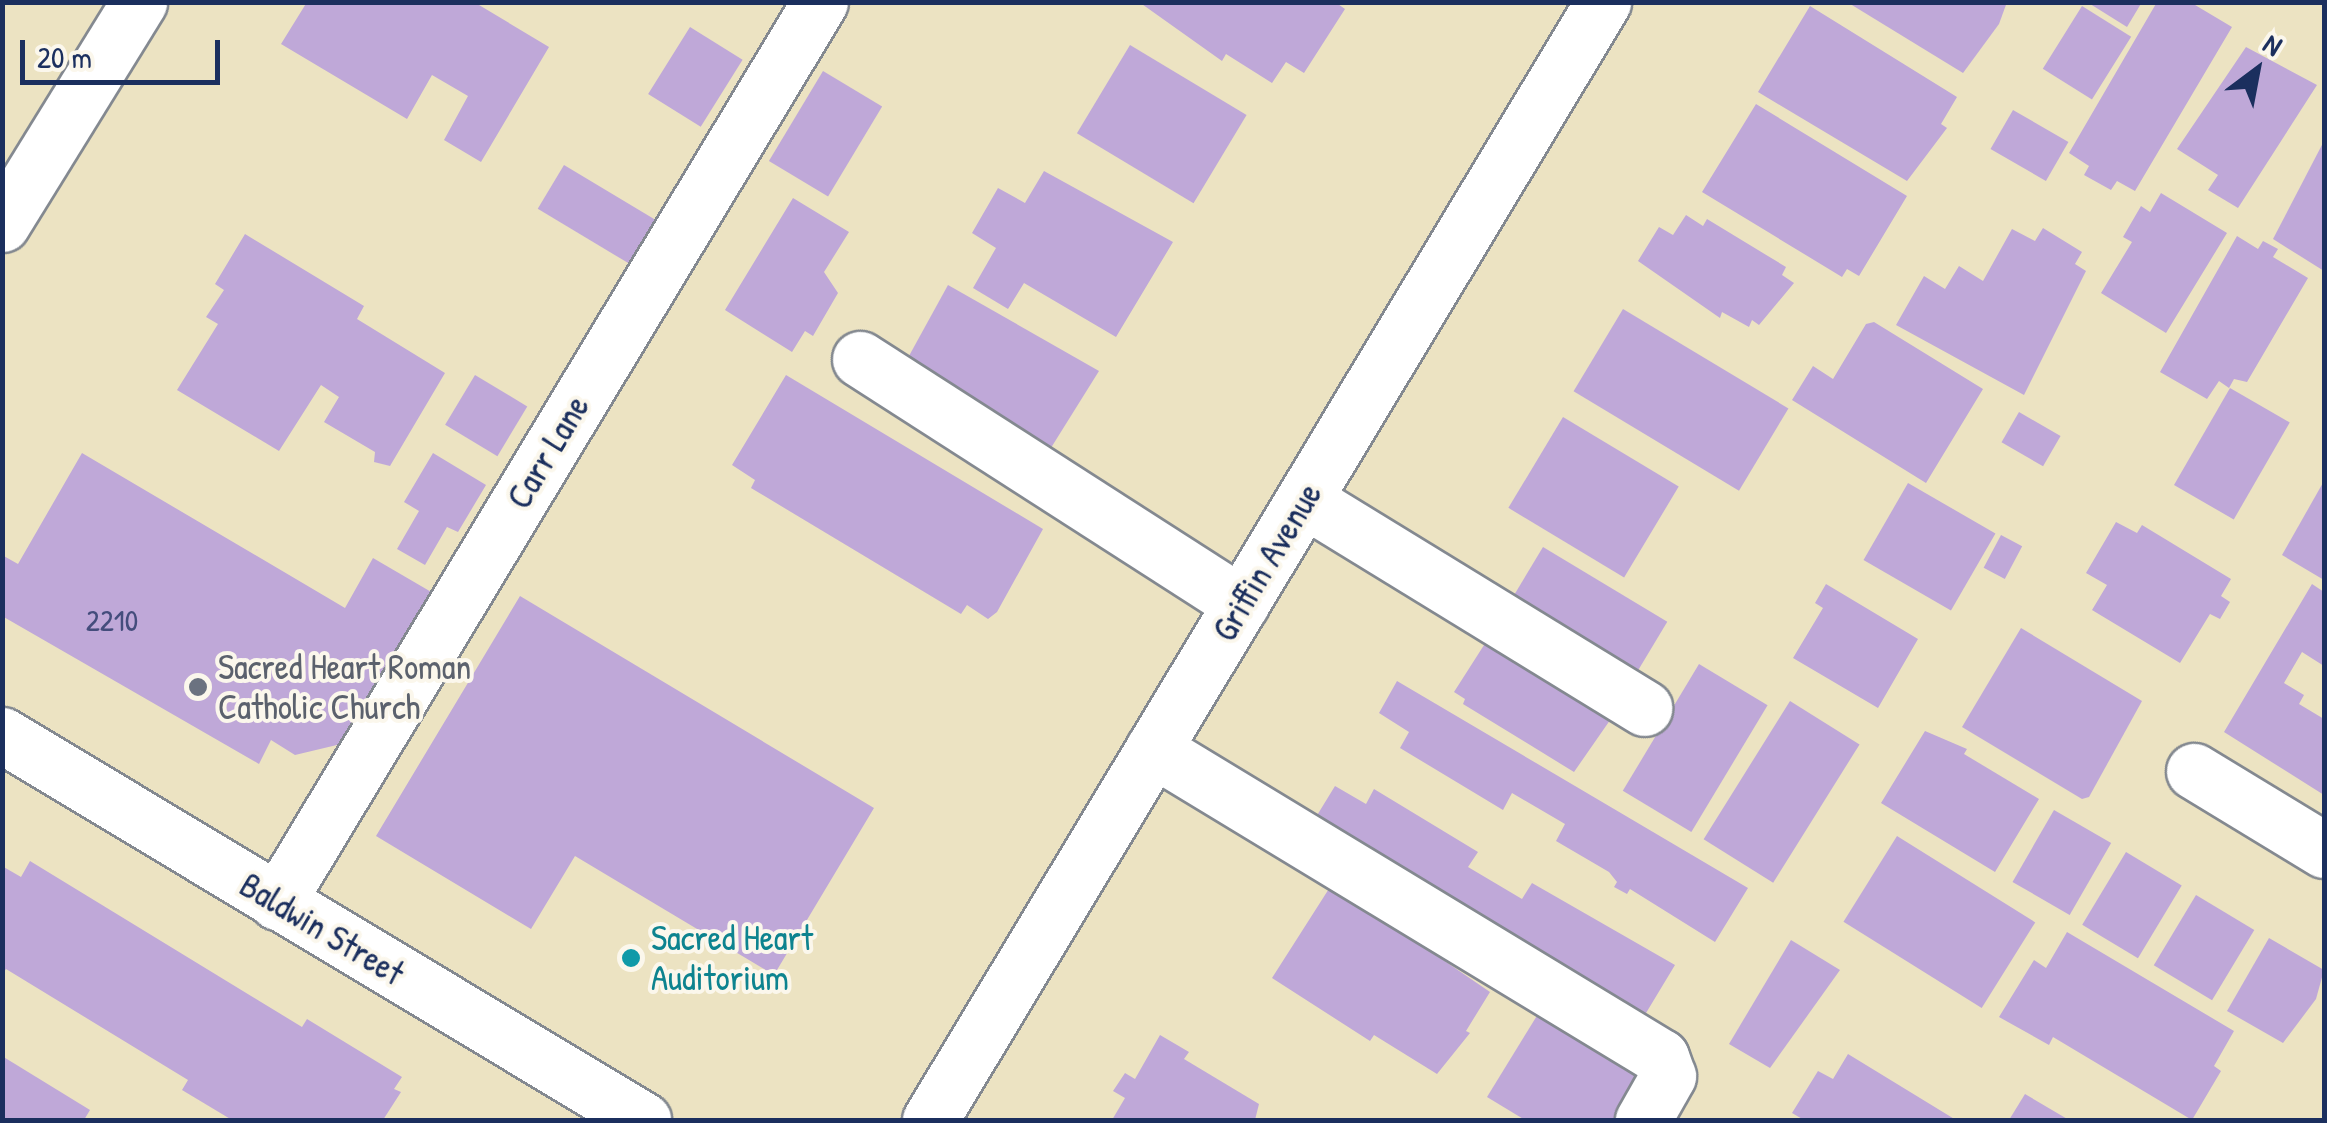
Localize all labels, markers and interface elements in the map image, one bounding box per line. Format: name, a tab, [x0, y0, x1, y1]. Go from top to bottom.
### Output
scale bar	[25, 20, 225, 82]
north arrow	[2207, 20, 2307, 120]
text: N	[2257, 24, 2289, 65]
text: 20 m	[37, 37, 92, 77]
street label: Carr Lane	[498, 388, 598, 516]
street label: Griffin Avenue	[1203, 475, 1331, 649]
house number: 2210	[86, 602, 138, 638]
place label: Sacred Heart Roman Catholic Church	[218, 646, 471, 728]
marker: Sacred Heart Roman Catholic Church	[187, 676, 209, 698]
street label: Baldwin Street	[232, 864, 412, 994]
place label: Sacred Heart Auditorium	[651, 917, 813, 999]
marker: Sacred Heart Auditorium	[620, 947, 642, 969]

